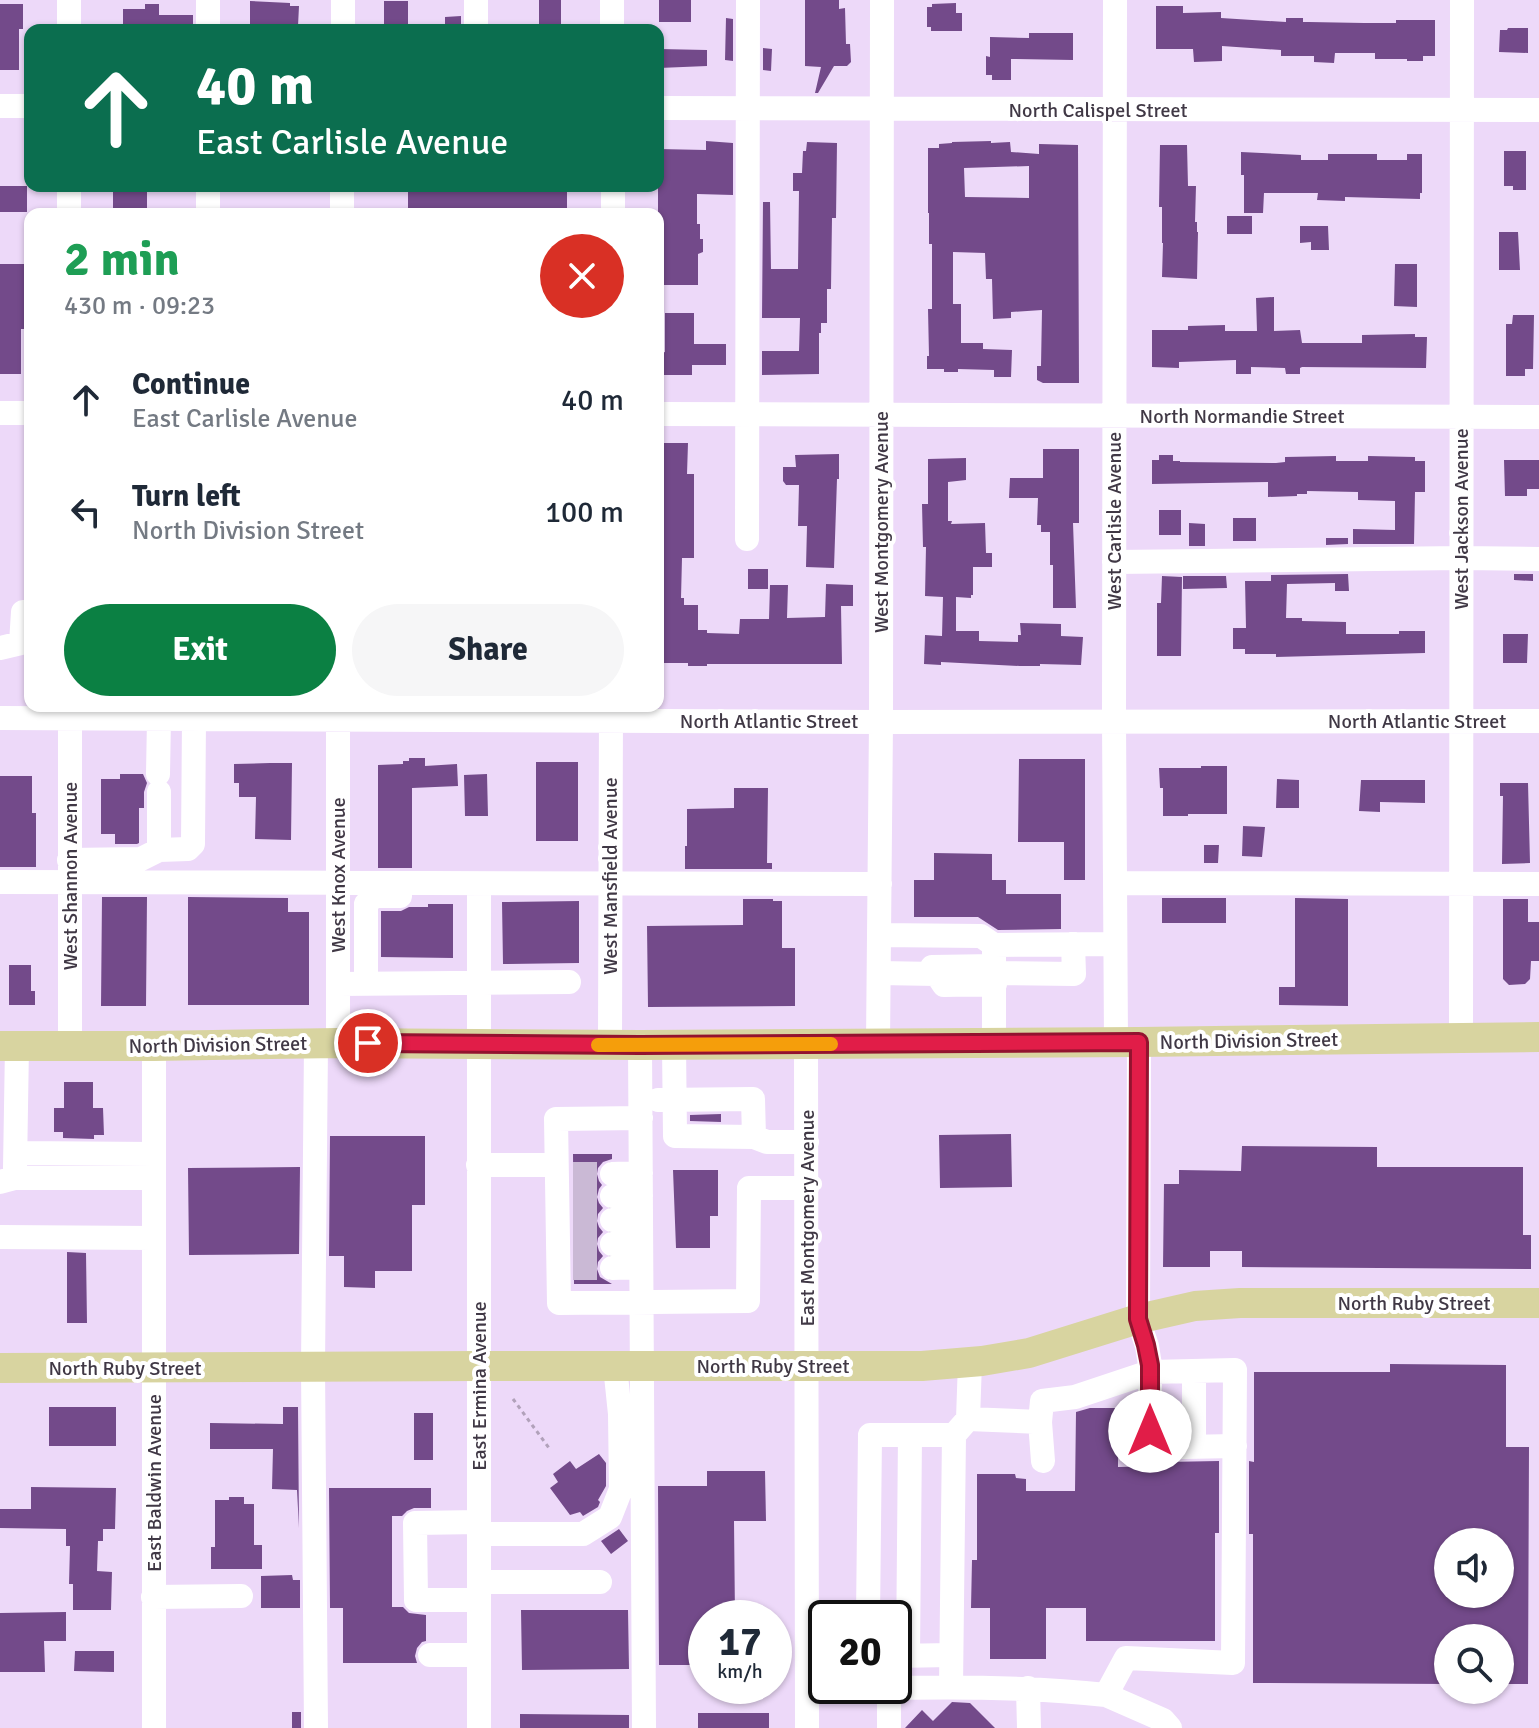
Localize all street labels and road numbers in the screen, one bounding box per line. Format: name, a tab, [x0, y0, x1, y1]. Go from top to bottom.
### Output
street label: North Calispel Street	[1008, 98, 1188, 123]
street label: North Normandie Street	[1140, 404, 1344, 429]
street label: West Montgomery Avenue	[869, 411, 894, 633]
street label: West Jackson Avenue	[1449, 428, 1474, 610]
street label: West Carlisle Avenue	[1102, 432, 1127, 610]
street label: North Atlantic Street	[680, 709, 858, 734]
street label: North Atlantic Street	[1328, 709, 1506, 734]
street label: West Mansfield Avenue	[598, 777, 623, 975]
street label: West Shannon Avenue	[58, 782, 83, 970]
street label: West Knox Avenue	[326, 797, 351, 953]
street label: North Division Street	[1160, 1027, 1338, 1055]
street label: North Division Street	[129, 1031, 307, 1059]
street label: East Montgomery Avenue	[795, 1110, 820, 1326]
street label: North Ruby Street	[1338, 1291, 1490, 1316]
street label: East Ermina Avenue	[467, 1301, 492, 1471]
street label: North Ruby Street	[697, 1354, 849, 1379]
street label: North Ruby Street	[49, 1356, 201, 1381]
street label: East Baldwin Avenue	[142, 1394, 167, 1572]

